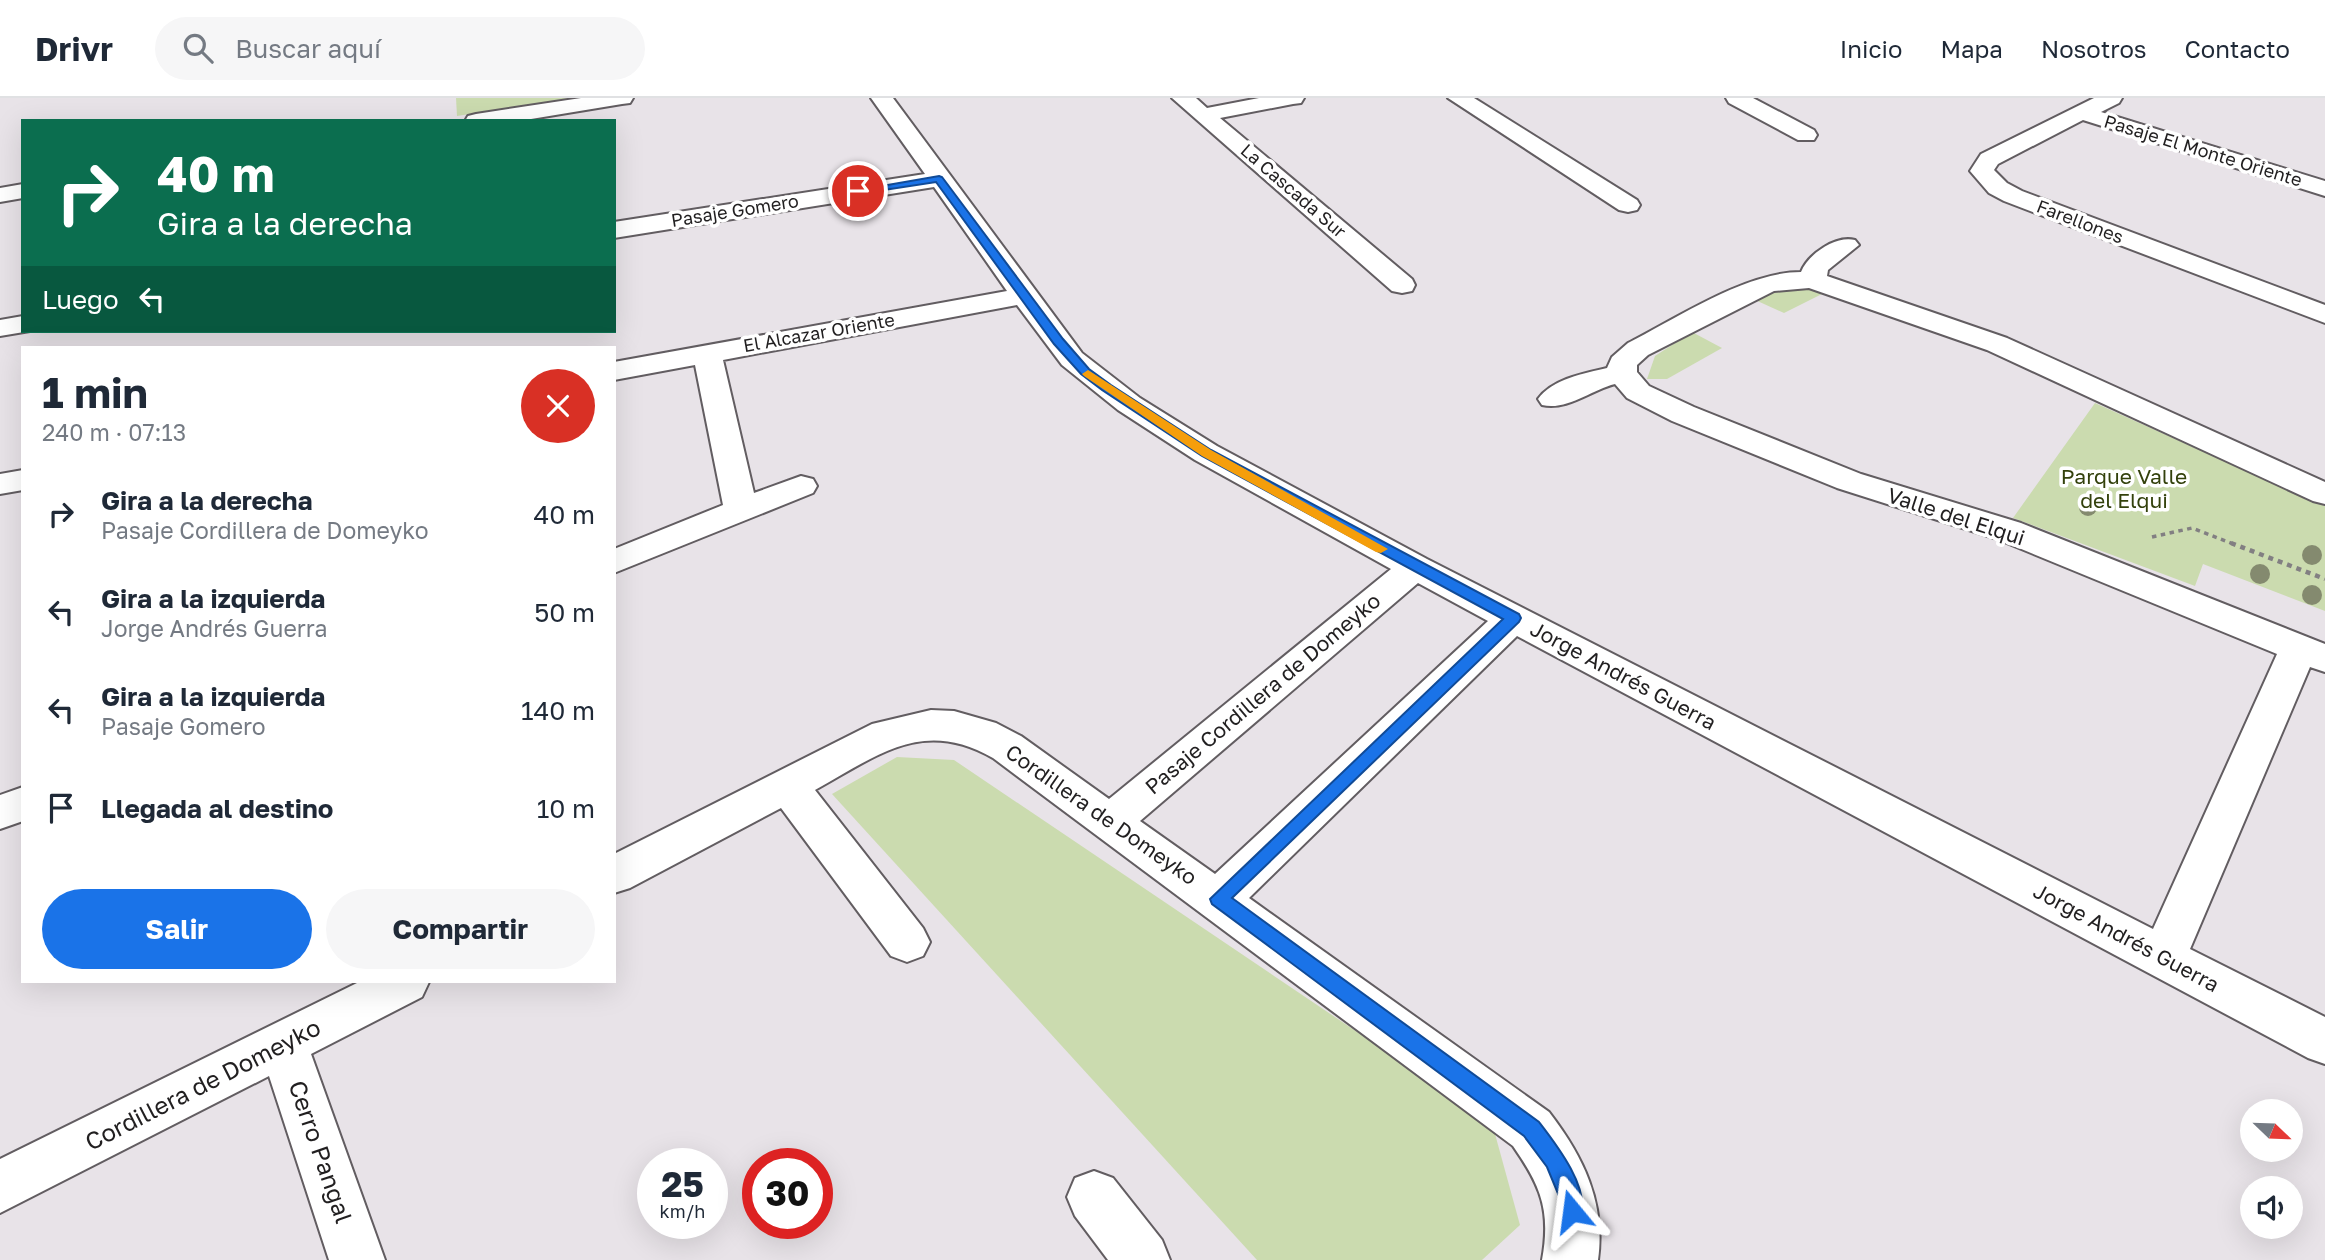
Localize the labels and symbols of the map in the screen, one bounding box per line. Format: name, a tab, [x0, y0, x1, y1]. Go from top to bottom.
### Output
street label: Pasaje El Monte Oriente	[2102, 109, 2305, 191]
street label: La Cascada Sur	[1237, 139, 1351, 242]
pin	[828, 161, 888, 221]
street label: Pasaje Gomero	[670, 189, 800, 231]
street label: Farellones	[2034, 194, 2127, 248]
street label: El Alcazar Oriente	[741, 308, 896, 356]
park label: Parque Valle del Elqui	[2061, 463, 2187, 513]
street label: Valle del Elqui	[1884, 482, 2028, 551]
street label: Pasaje Cordillera de Domeyko	[1139, 587, 1385, 799]
street label: Jorge Andrés Guerra	[1526, 615, 1721, 735]
street label: Cordillera de Domeyko	[1001, 738, 1202, 890]
street label: Jorge Andrés Guerra	[2029, 877, 2224, 997]
street label: Cordillera de Domeyko	[80, 1012, 325, 1156]
street label: Cerro Pangal	[283, 1076, 359, 1227]
north arrow	[2240, 1099, 2303, 1162]
speed limit sign: 30	[742, 1148, 833, 1239]
position arrow	[1535, 1174, 1609, 1248]

